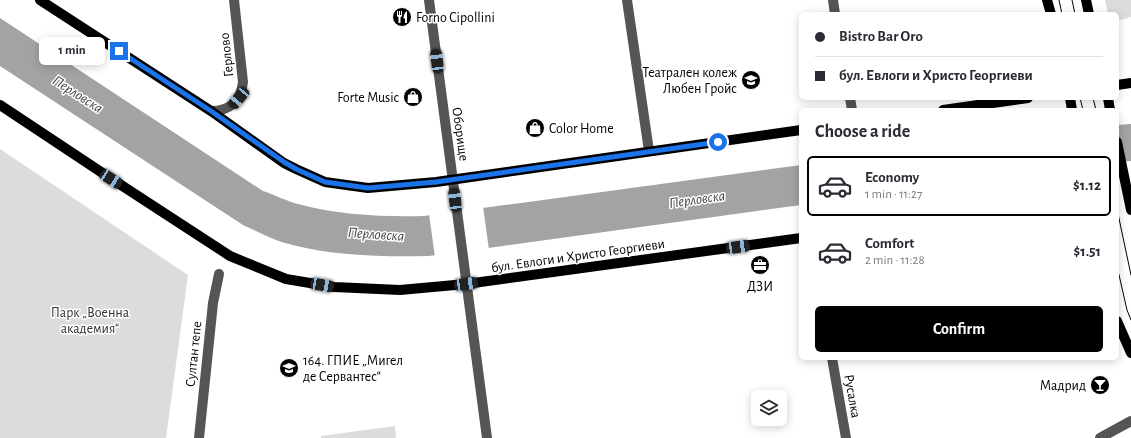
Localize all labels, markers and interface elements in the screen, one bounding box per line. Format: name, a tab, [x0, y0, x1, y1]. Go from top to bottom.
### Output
restaurant icon: Forno Cipollini	[391, 6, 413, 28]
place label: Forno Cipollini	[416, 11, 495, 25]
text: Bistro Bar Oro	[839, 29, 923, 44]
street label: Герлово	[218, 32, 236, 78]
callout: 1 min	[39, 37, 105, 65]
route end	[110, 42, 128, 60]
text: 1 min	[58, 44, 86, 57]
car	[430, 48, 444, 74]
place label: Театрален колеж Любен Гройс	[643, 66, 737, 96]
text: бул. Евлоги и Христо Георгиеви	[839, 68, 1033, 83]
school or university icon: Театрален колеж Любен Гройс	[740, 69, 762, 91]
water label: Перловска	[50, 73, 106, 116]
car	[227, 85, 251, 111]
shop icon: Forte Music	[402, 86, 424, 108]
place label: Forte Music	[337, 91, 400, 105]
street label: Оборище	[449, 106, 471, 162]
shop icon: Color Home	[524, 117, 546, 139]
place label: Color Home	[549, 122, 614, 136]
text: Choose a ride	[815, 123, 910, 141]
route start	[709, 133, 727, 151]
car	[98, 167, 124, 191]
icon: car	[817, 168, 853, 204]
text: Economy	[865, 170, 919, 185]
text: $1.12	[1073, 178, 1101, 193]
car	[448, 187, 462, 213]
water label: Перловска	[668, 188, 726, 211]
text: 1 min · 11:27	[865, 188, 922, 201]
water label: Перловска	[347, 225, 405, 244]
icon: car	[817, 234, 853, 270]
text: Comfort	[865, 236, 914, 251]
street label: бул. Евлоги и Христо Георгиеви	[490, 237, 666, 275]
car	[725, 239, 751, 255]
text: $1.51	[1074, 244, 1101, 259]
office icon: ДЗИ	[749, 254, 771, 276]
text: 2 min · 11:28	[865, 254, 925, 267]
car	[453, 276, 479, 292]
car	[309, 277, 335, 293]
place label: ДЗИ	[747, 280, 773, 294]
park label: Парк „Военна академия“	[51, 306, 130, 336]
button: Confirm	[815, 306, 1103, 352]
street label: Султан тепе	[184, 321, 204, 388]
place label: 164. ГПИЕ „Мигел де Сервантес“	[303, 354, 403, 384]
school or university icon: 164. ГПИЕ „Мигел де Сервантес“	[278, 357, 300, 379]
street label: Русалка	[841, 373, 863, 420]
bar icon: Мадрид	[1089, 374, 1111, 396]
place label: Мадрид	[1040, 379, 1086, 393]
map controls	[751, 390, 787, 426]
button: layers	[751, 390, 787, 426]

